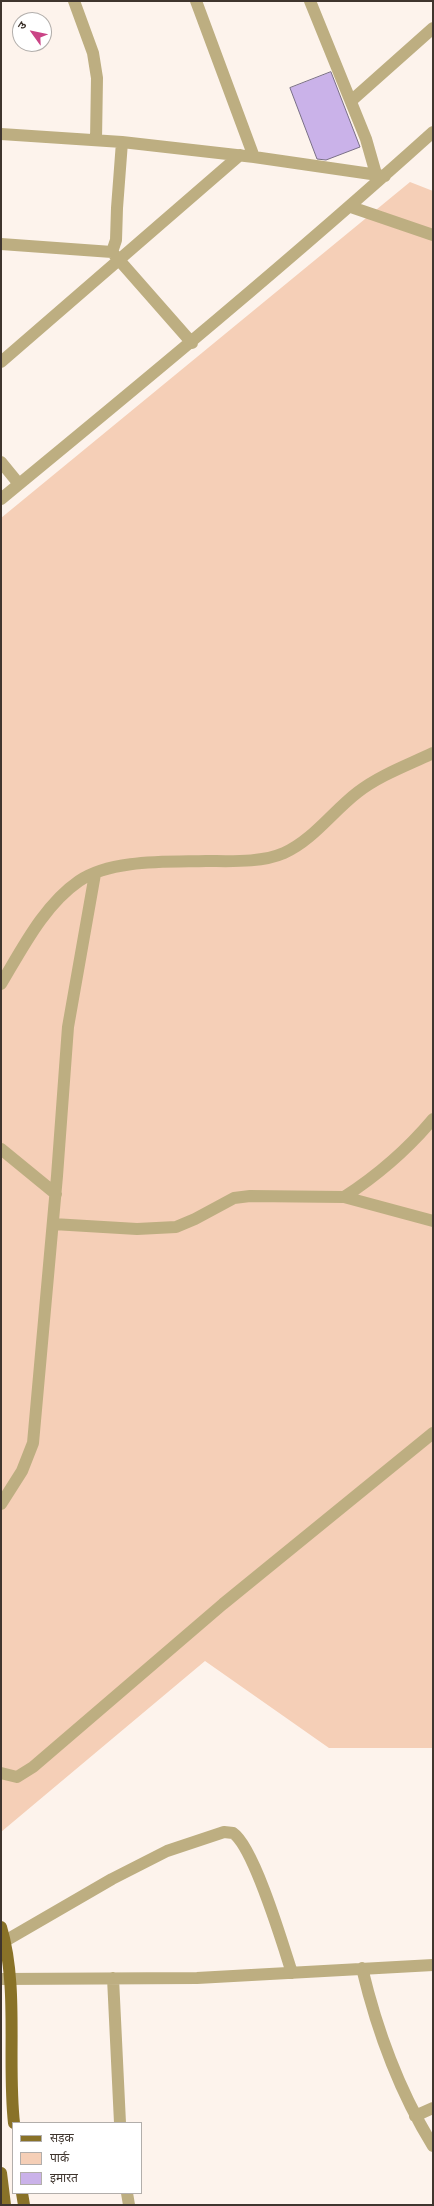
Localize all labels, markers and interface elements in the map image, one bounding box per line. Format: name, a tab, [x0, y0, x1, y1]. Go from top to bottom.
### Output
north arrow	[12, 12, 52, 52]
text: उ	[14, 19, 30, 33]
legend	[12, 2122, 142, 2194]
text: सड़क	[50, 2130, 74, 2146]
text: पार्क	[50, 2150, 69, 2166]
text: इमारत	[50, 2170, 78, 2186]

